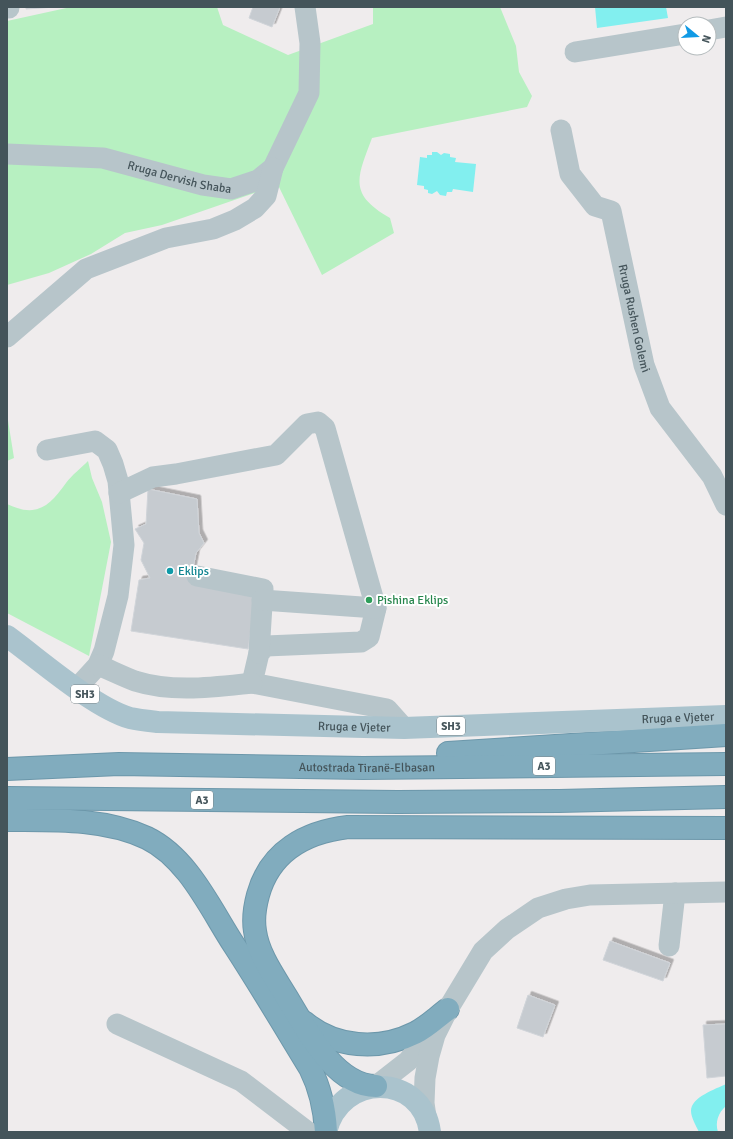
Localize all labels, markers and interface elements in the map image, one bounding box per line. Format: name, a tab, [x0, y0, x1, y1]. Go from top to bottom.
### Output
north arrow	[677, 16, 717, 56]
text: N	[699, 33, 713, 45]
street label: Rruga Dervish Shaba	[126, 158, 232, 197]
street label: Rruga Rushen Golemi	[615, 263, 653, 375]
place label: Eklips	[178, 564, 209, 579]
marker: Eklips	[165, 566, 175, 576]
place label: Pishina Eklips	[377, 593, 448, 608]
marker: Pishina Eklips	[364, 595, 374, 605]
road number: SH3	[71, 685, 99, 703]
street label: Rruga e Vjeter	[641, 709, 715, 727]
road number: SH3	[437, 717, 465, 735]
street label: Rruga e Vjeter	[318, 719, 391, 736]
road number: A3	[533, 757, 555, 775]
street label: Autostrada Tiranë-Elbasan	[299, 760, 435, 776]
road number: A3	[191, 791, 213, 809]

